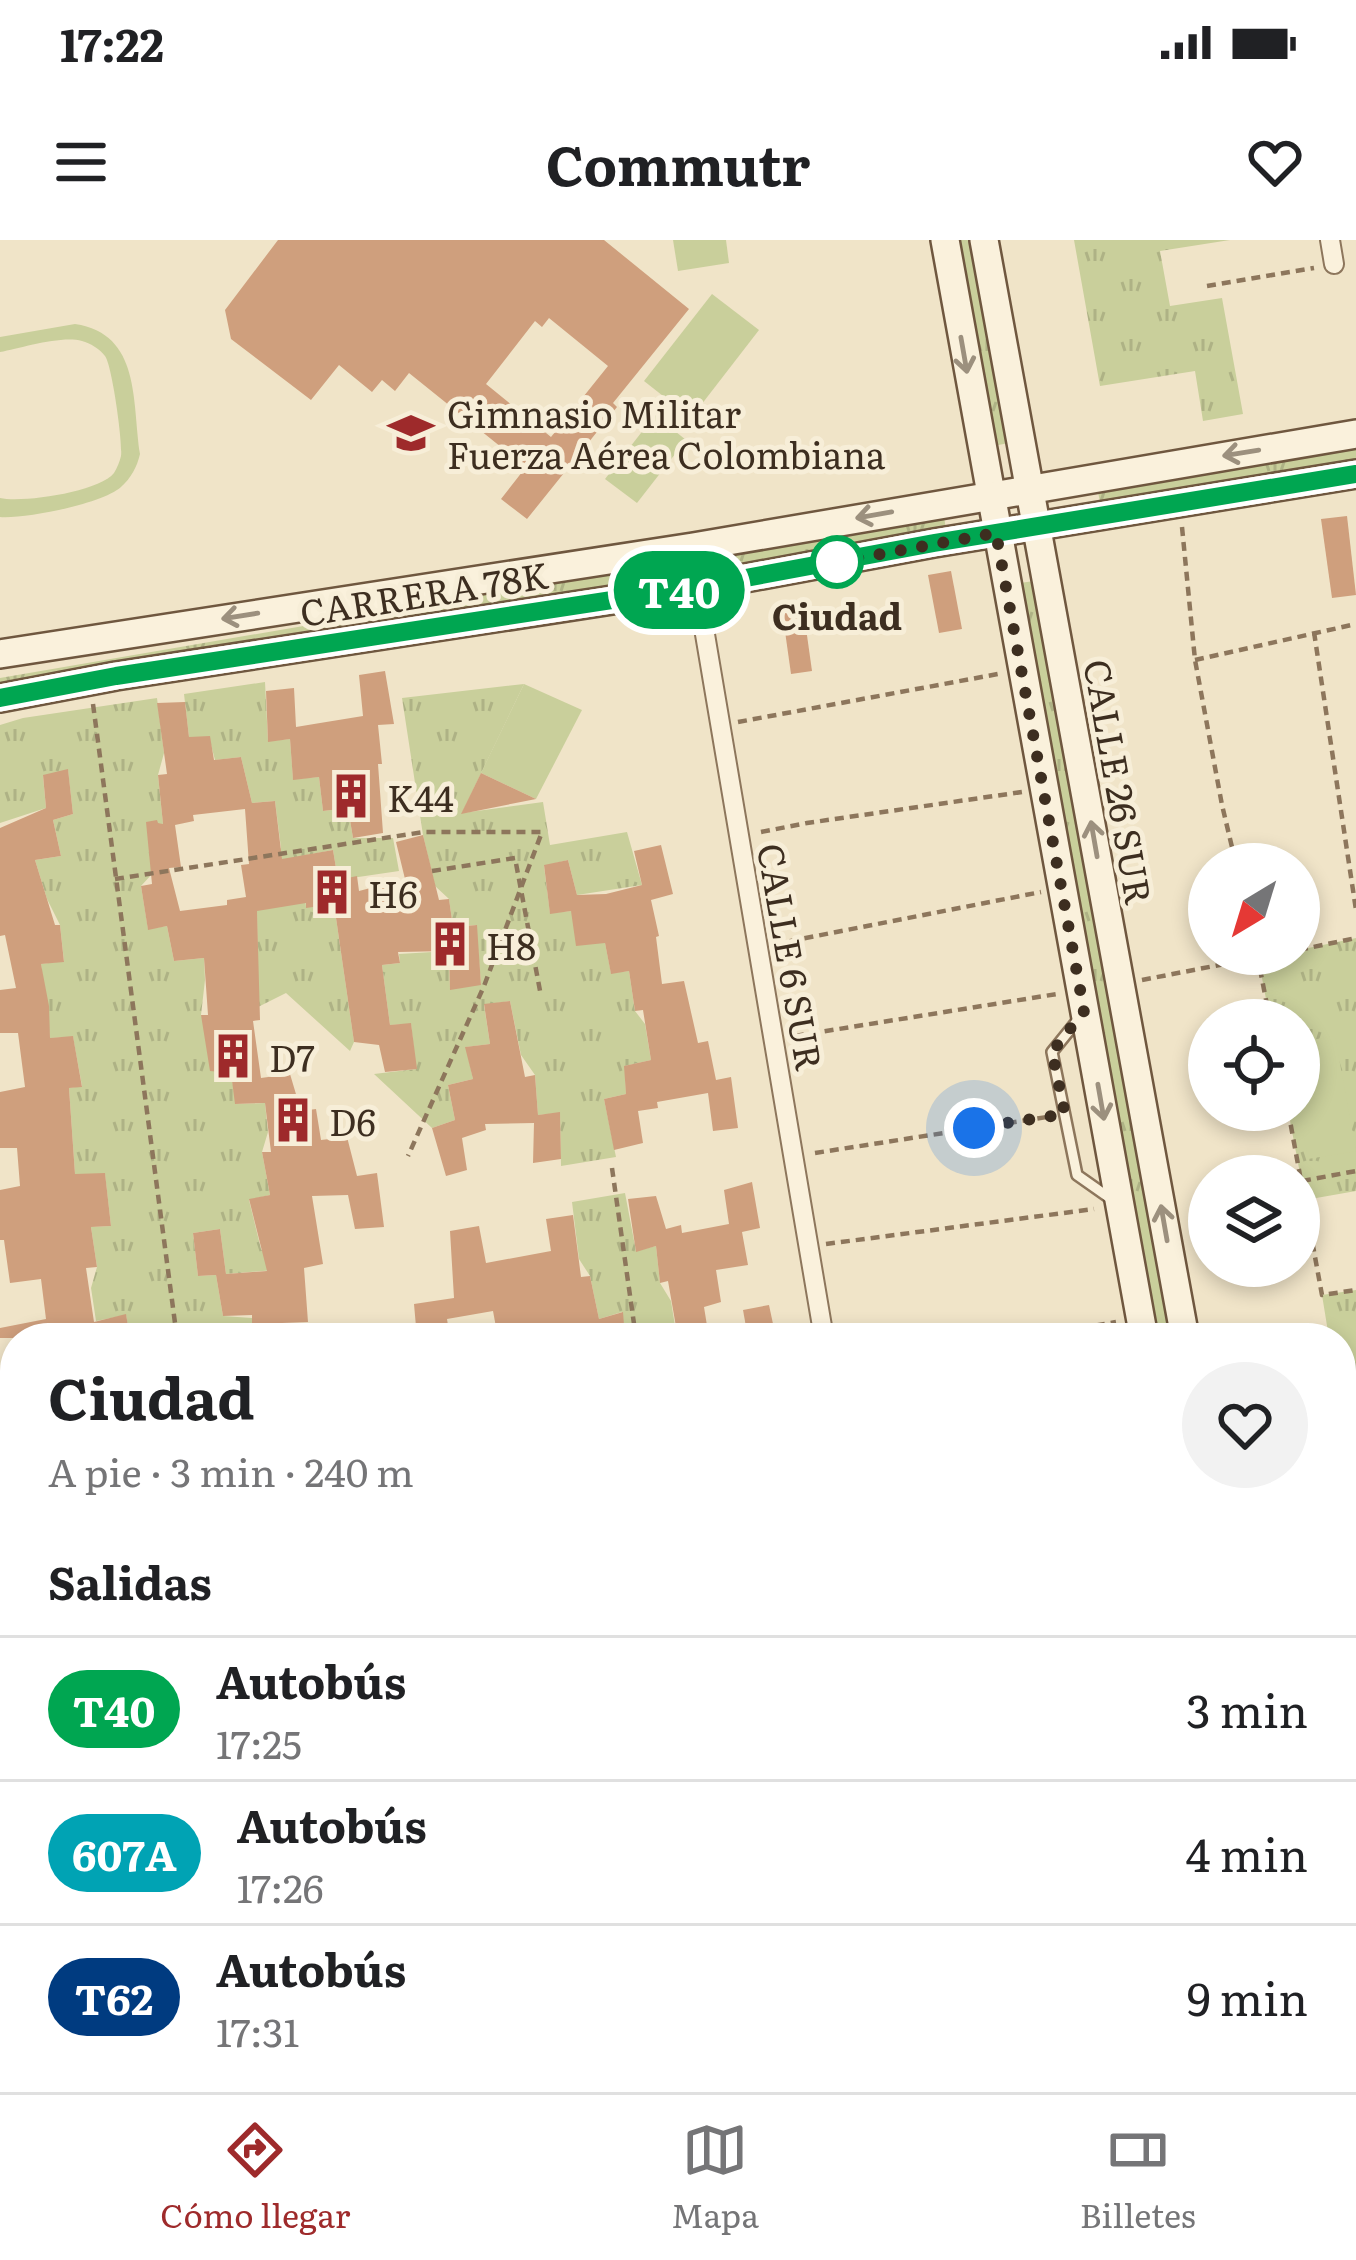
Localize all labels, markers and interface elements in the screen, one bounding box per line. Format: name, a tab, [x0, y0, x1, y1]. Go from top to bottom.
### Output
text: 17:22	[60, 9, 164, 76]
text: Commutr	[546, 122, 810, 203]
icon: menu	[48, 129, 114, 195]
icon: heart	[1242, 129, 1308, 195]
one-way arrow	[953, 335, 976, 374]
place label: Gimnasio Militar Fuerza Aérea Colombiana	[447, 386, 886, 480]
school or university icon: Gimnasio Militar Fuerza Aérea Colombiana	[386, 408, 436, 458]
one-way arrow	[1222, 442, 1261, 465]
one-way arrow	[855, 505, 894, 527]
marker: Ciudad	[812, 537, 862, 587]
street label: CARRERA 78K	[296, 546, 552, 638]
line badge: T40	[610, 551, 748, 629]
text: T40	[638, 559, 720, 621]
place label: Ciudad	[772, 588, 902, 641]
one-way arrow	[221, 605, 260, 628]
street label: CALLE 26 SUR	[1072, 655, 1168, 909]
place label: K44	[387, 770, 454, 823]
building icon: K44	[326, 771, 376, 821]
one-way arrow	[1082, 821, 1104, 860]
street label: CALLE 6 SUR	[746, 839, 838, 1075]
north arrow	[1188, 843, 1320, 975]
map controls	[1188, 843, 1320, 1287]
place label: H6	[368, 866, 418, 919]
building icon: H6	[307, 867, 357, 917]
place label: H8	[486, 918, 536, 971]
building icon: H8	[425, 919, 475, 969]
button: locate	[1188, 999, 1320, 1131]
place label: D7	[269, 1030, 315, 1083]
building icon: D7	[208, 1031, 258, 1081]
one-way arrow	[1091, 1082, 1113, 1121]
place label: D6	[329, 1094, 376, 1147]
building icon: D6	[268, 1095, 318, 1145]
your location	[944, 1098, 1004, 1158]
button: layers	[1188, 1155, 1320, 1287]
one-way arrow	[1152, 1204, 1174, 1243]
text: Ciudad	[48, 1353, 255, 1438]
button: heart	[1182, 1362, 1308, 1488]
text: A pie · 3 min · 240 m	[48, 1441, 414, 1499]
text: Salidas	[48, 1547, 212, 1614]
text: Autobús	[216, 1646, 406, 1713]
text: 3 min	[1186, 1675, 1308, 1742]
text: T40	[73, 1678, 155, 1740]
text: 17:25	[216, 1713, 302, 1771]
text: Autobús	[237, 1790, 427, 1857]
text: 4 min	[1186, 1819, 1308, 1886]
text: 607A	[72, 1822, 177, 1884]
text: 17:26	[237, 1857, 324, 1915]
text: Autobús	[216, 1934, 406, 2001]
text: 9 min	[1187, 1963, 1308, 2030]
text: T62	[75, 1966, 153, 2028]
text: 17:31	[216, 2001, 299, 2059]
tab: Cómo llegar	[160, 2117, 350, 2238]
tab: Mapa	[671, 2117, 759, 2238]
tab: Billetes	[1080, 2117, 1196, 2238]

